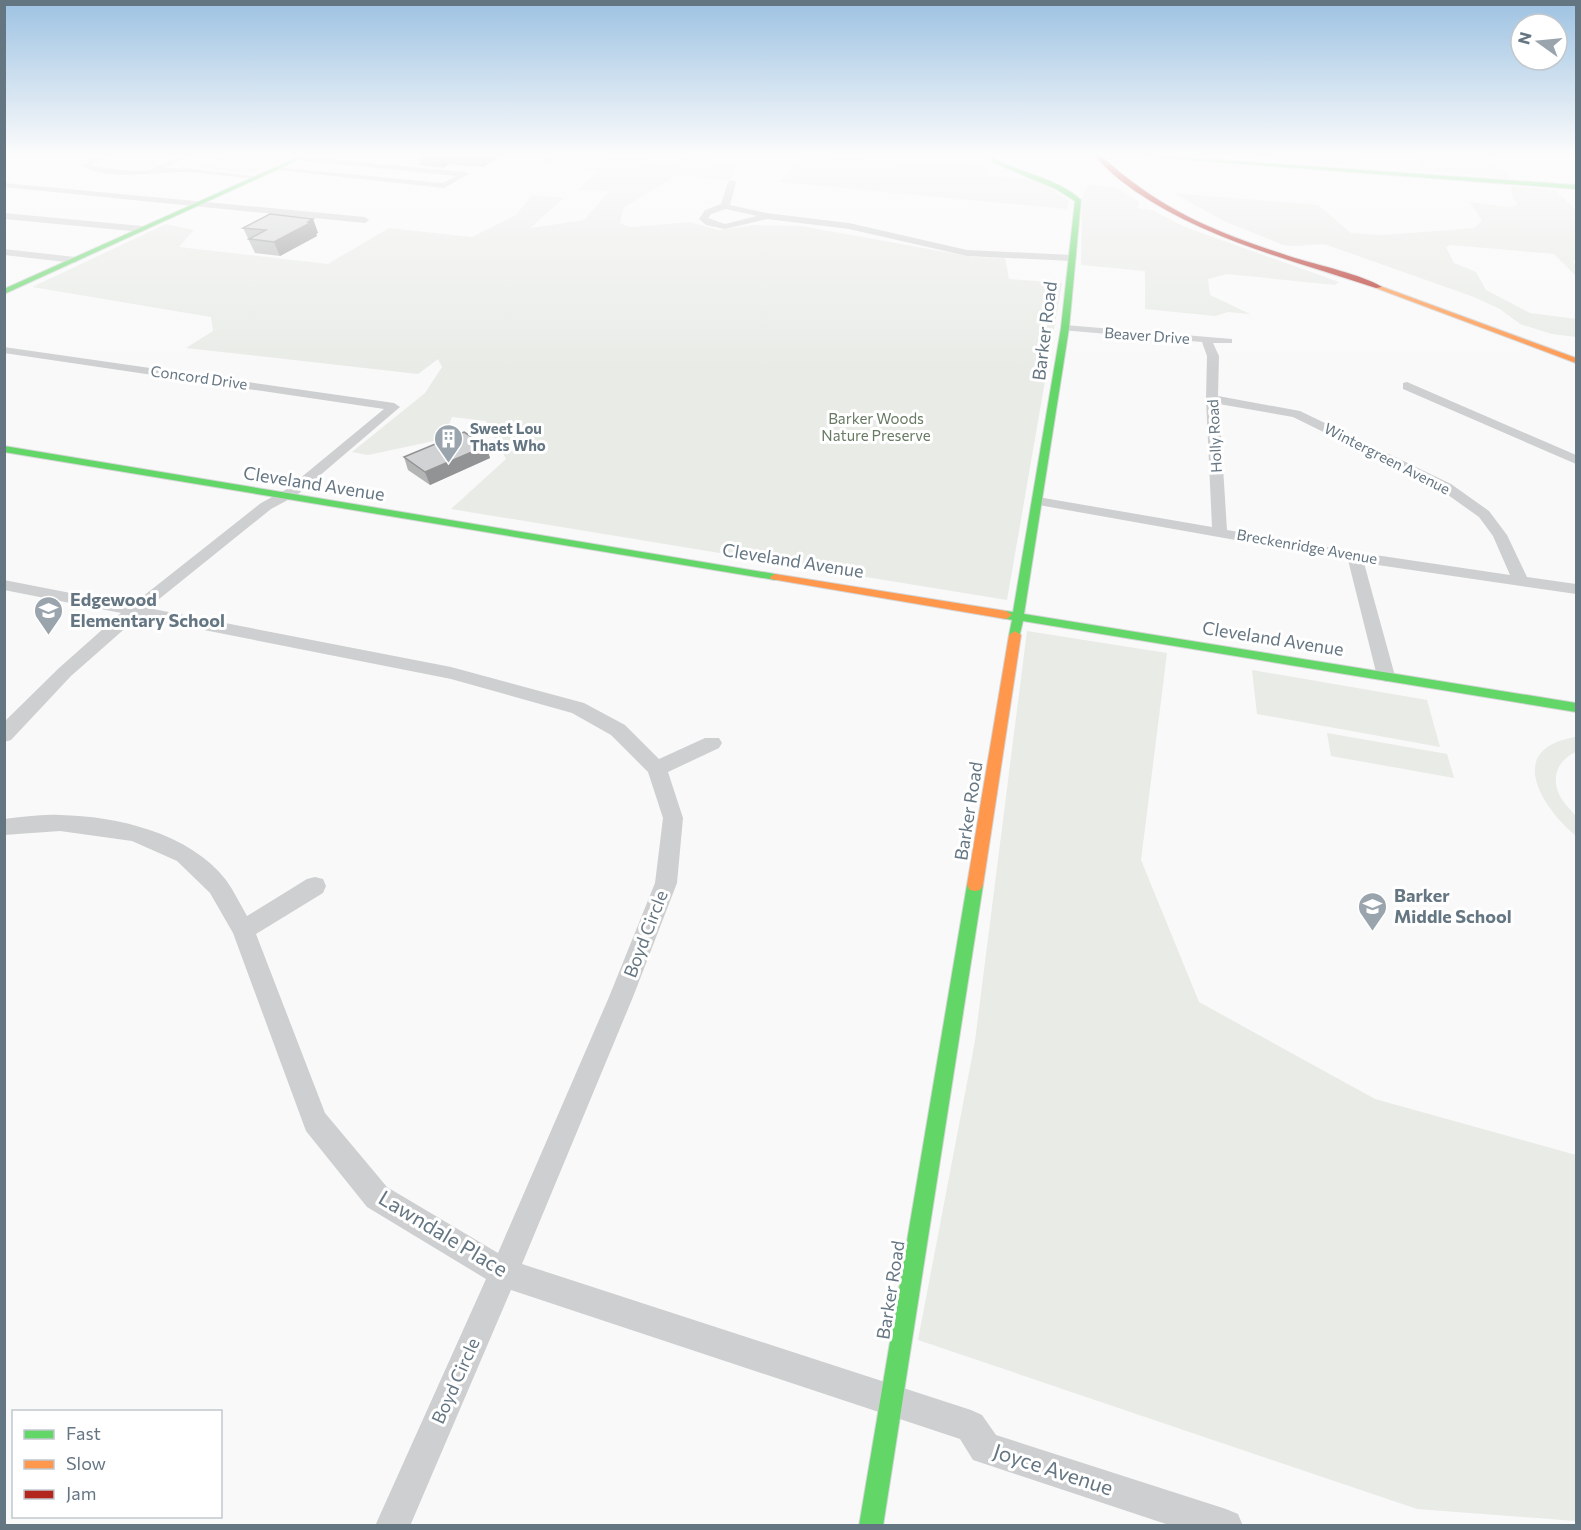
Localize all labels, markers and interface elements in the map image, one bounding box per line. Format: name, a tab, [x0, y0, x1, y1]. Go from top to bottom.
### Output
north arrow	[1509, 12, 1569, 72]
text: N	[1513, 30, 1535, 46]
street label: Barker Road	[1027, 280, 1061, 382]
street label: Beaver Drive	[1104, 323, 1191, 347]
street label: Concord Drive	[150, 361, 249, 393]
street label: Holly Road	[1203, 399, 1225, 473]
park label: Barker Woods Nature Preserve	[821, 409, 931, 444]
place label: Sweet Lou Thats Who	[470, 419, 546, 454]
street label: Wintergreen Avenue	[1322, 419, 1453, 498]
building icon: Sweet Lou Thats Who	[433, 422, 465, 464]
street label: Cleveland Avenue	[242, 461, 386, 505]
street label: Breckenridge Avenue	[1236, 525, 1379, 567]
street label: Cleveland Avenue	[721, 538, 865, 582]
place label: Edgewood Elementary School	[70, 588, 225, 631]
school or university icon: Edgewood Elementary School	[33, 594, 65, 636]
street label: Cleveland Avenue	[1201, 616, 1345, 660]
street label: Barker Road	[949, 760, 987, 862]
place label: Barker Middle School	[1394, 884, 1512, 927]
street label: Boyd Circle	[618, 887, 672, 980]
school or university icon: Barker Middle School	[1357, 890, 1389, 932]
street label: Lawndale Place	[375, 1184, 513, 1281]
street label: Barker Road	[871, 1239, 909, 1341]
street label: Boyd Circle	[426, 1334, 484, 1427]
legend	[12, 1410, 222, 1518]
text: Fast	[66, 1422, 101, 1444]
street label: Joyce Avenue	[991, 1437, 1116, 1500]
text: Slow	[66, 1452, 106, 1474]
text: Jam	[66, 1482, 96, 1504]

